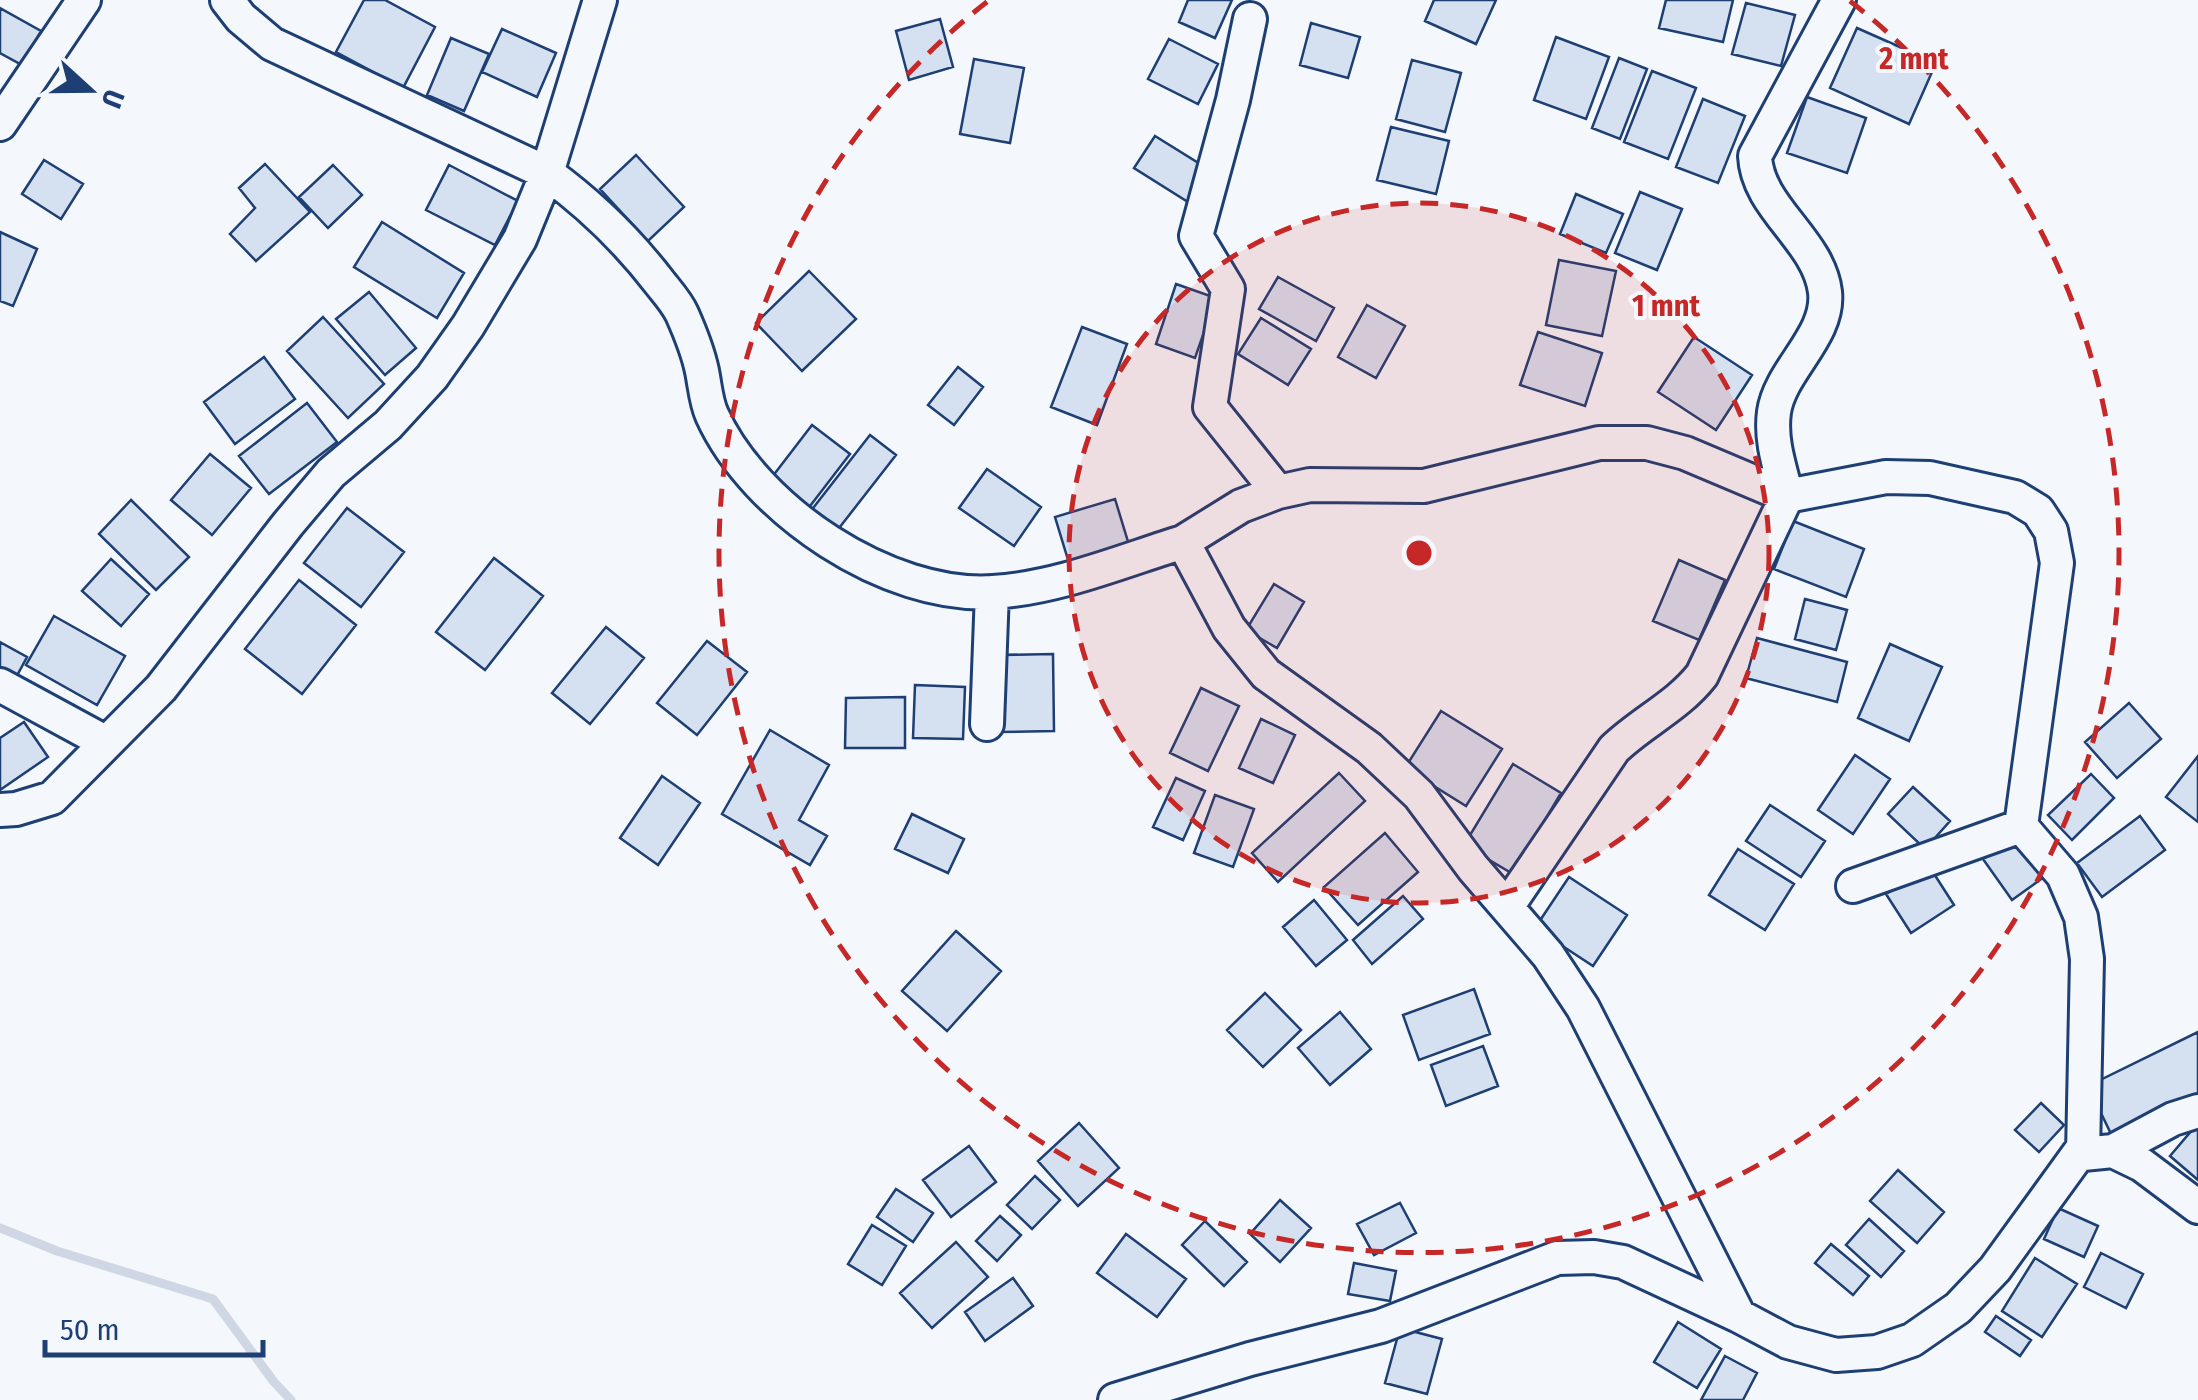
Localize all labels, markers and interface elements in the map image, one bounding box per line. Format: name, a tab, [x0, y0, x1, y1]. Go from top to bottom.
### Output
north arrow	[40, 40, 140, 140]
text: 2 mnt	[1878, 41, 1949, 77]
text: U	[95, 85, 131, 112]
text: 1 mnt	[1632, 288, 1700, 324]
centre of rings	[1401, 535, 1437, 571]
scale bar	[45, 1295, 262, 1357]
text: 50 m	[60, 1312, 120, 1348]

